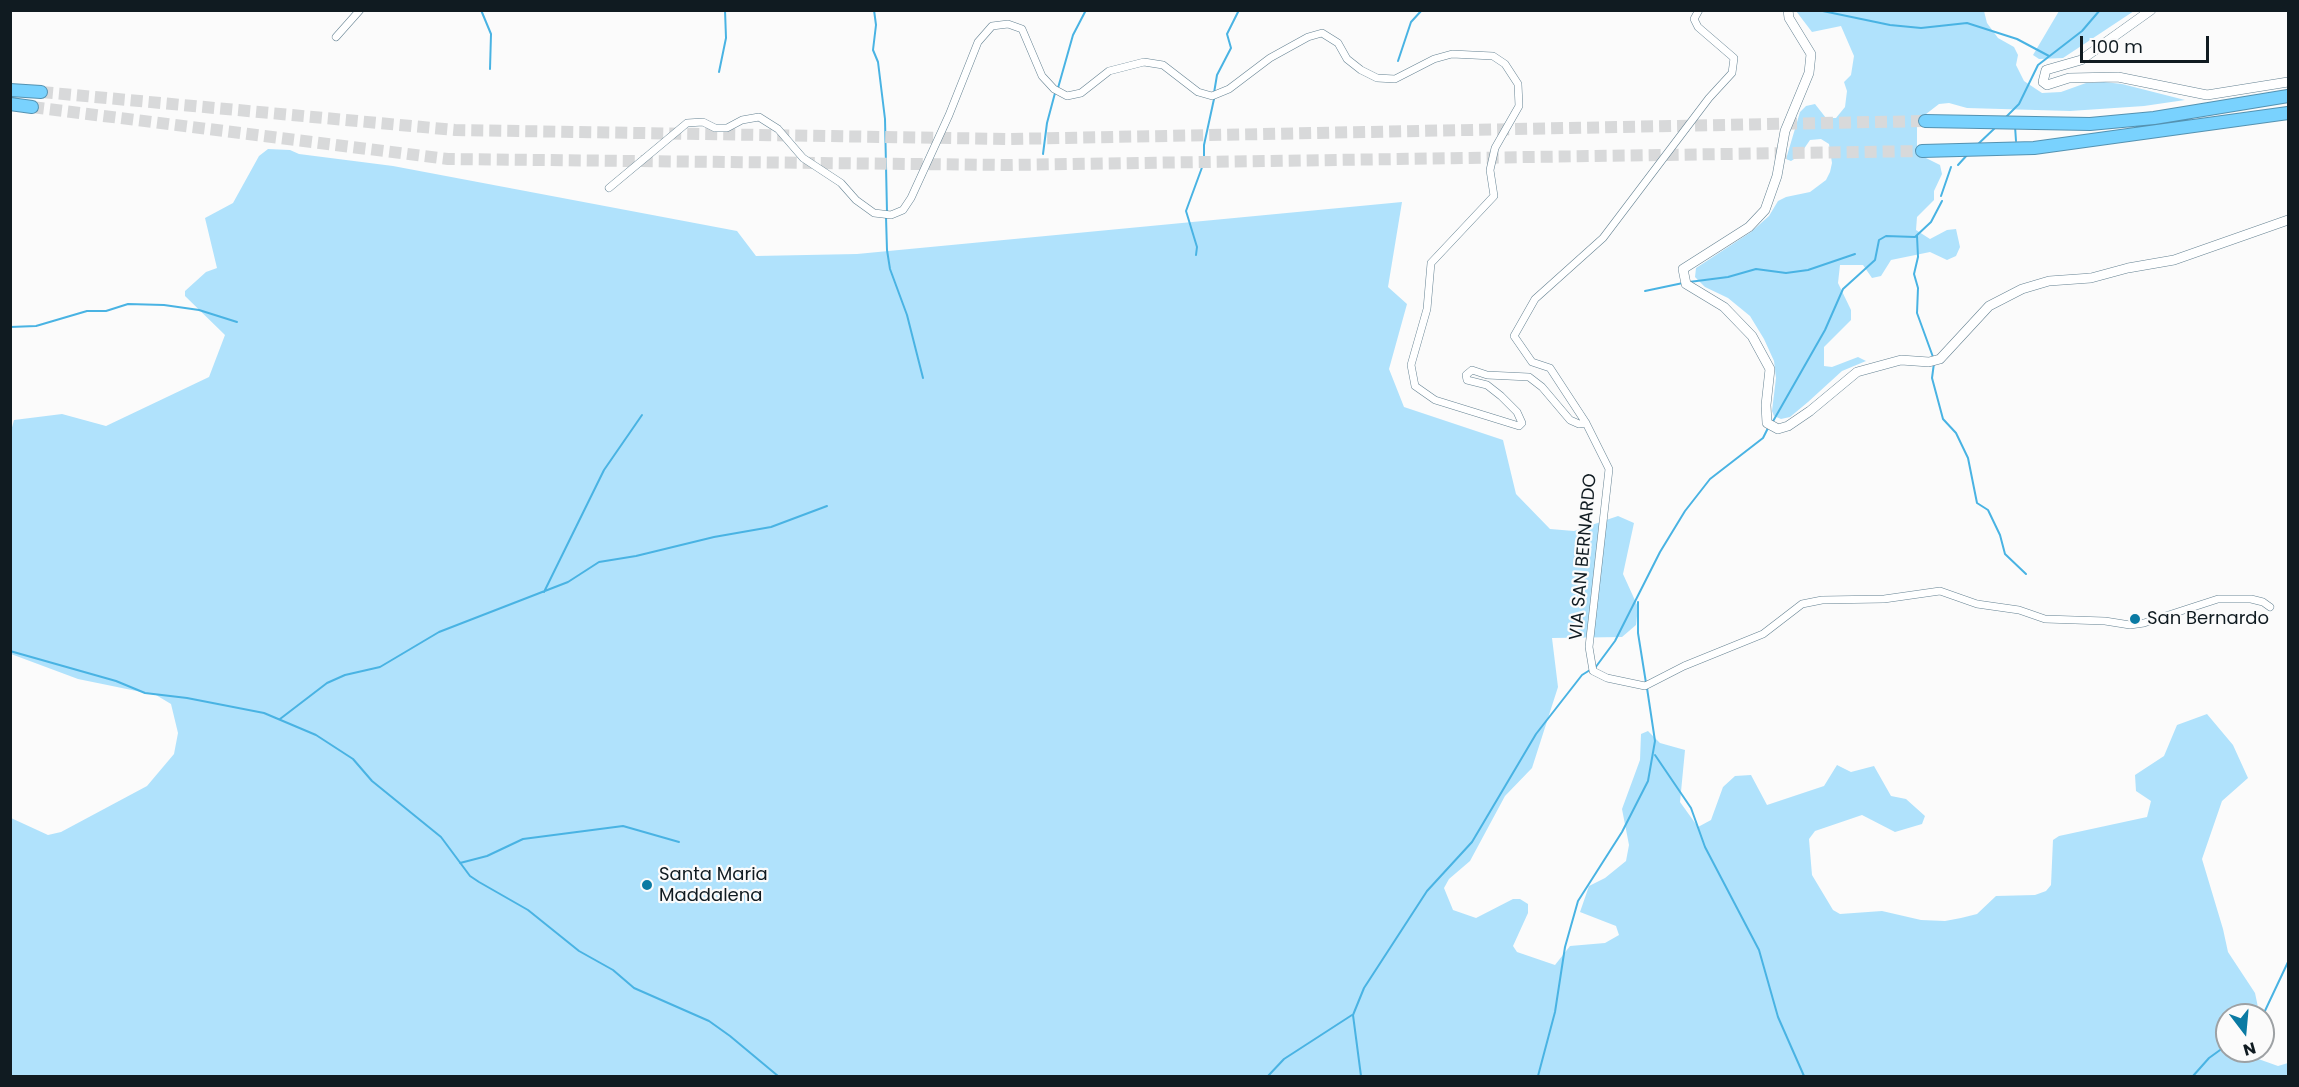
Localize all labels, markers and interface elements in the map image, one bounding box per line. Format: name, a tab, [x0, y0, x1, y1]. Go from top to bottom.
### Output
scale bar	[2083, 24, 2212, 62]
text: 100 m	[2091, 34, 2143, 59]
street label: VIA SAN BERNARDO	[1566, 473, 1602, 641]
place label: San Bernardo	[2147, 608, 2269, 630]
marker: San Bernardo	[2128, 612, 2142, 626]
place label: Santa Maria Maddalena	[659, 864, 768, 906]
marker: Santa Maria Maddalena	[640, 878, 654, 892]
north arrow	[2215, 1003, 2275, 1063]
text: N	[2241, 1036, 2259, 1062]

